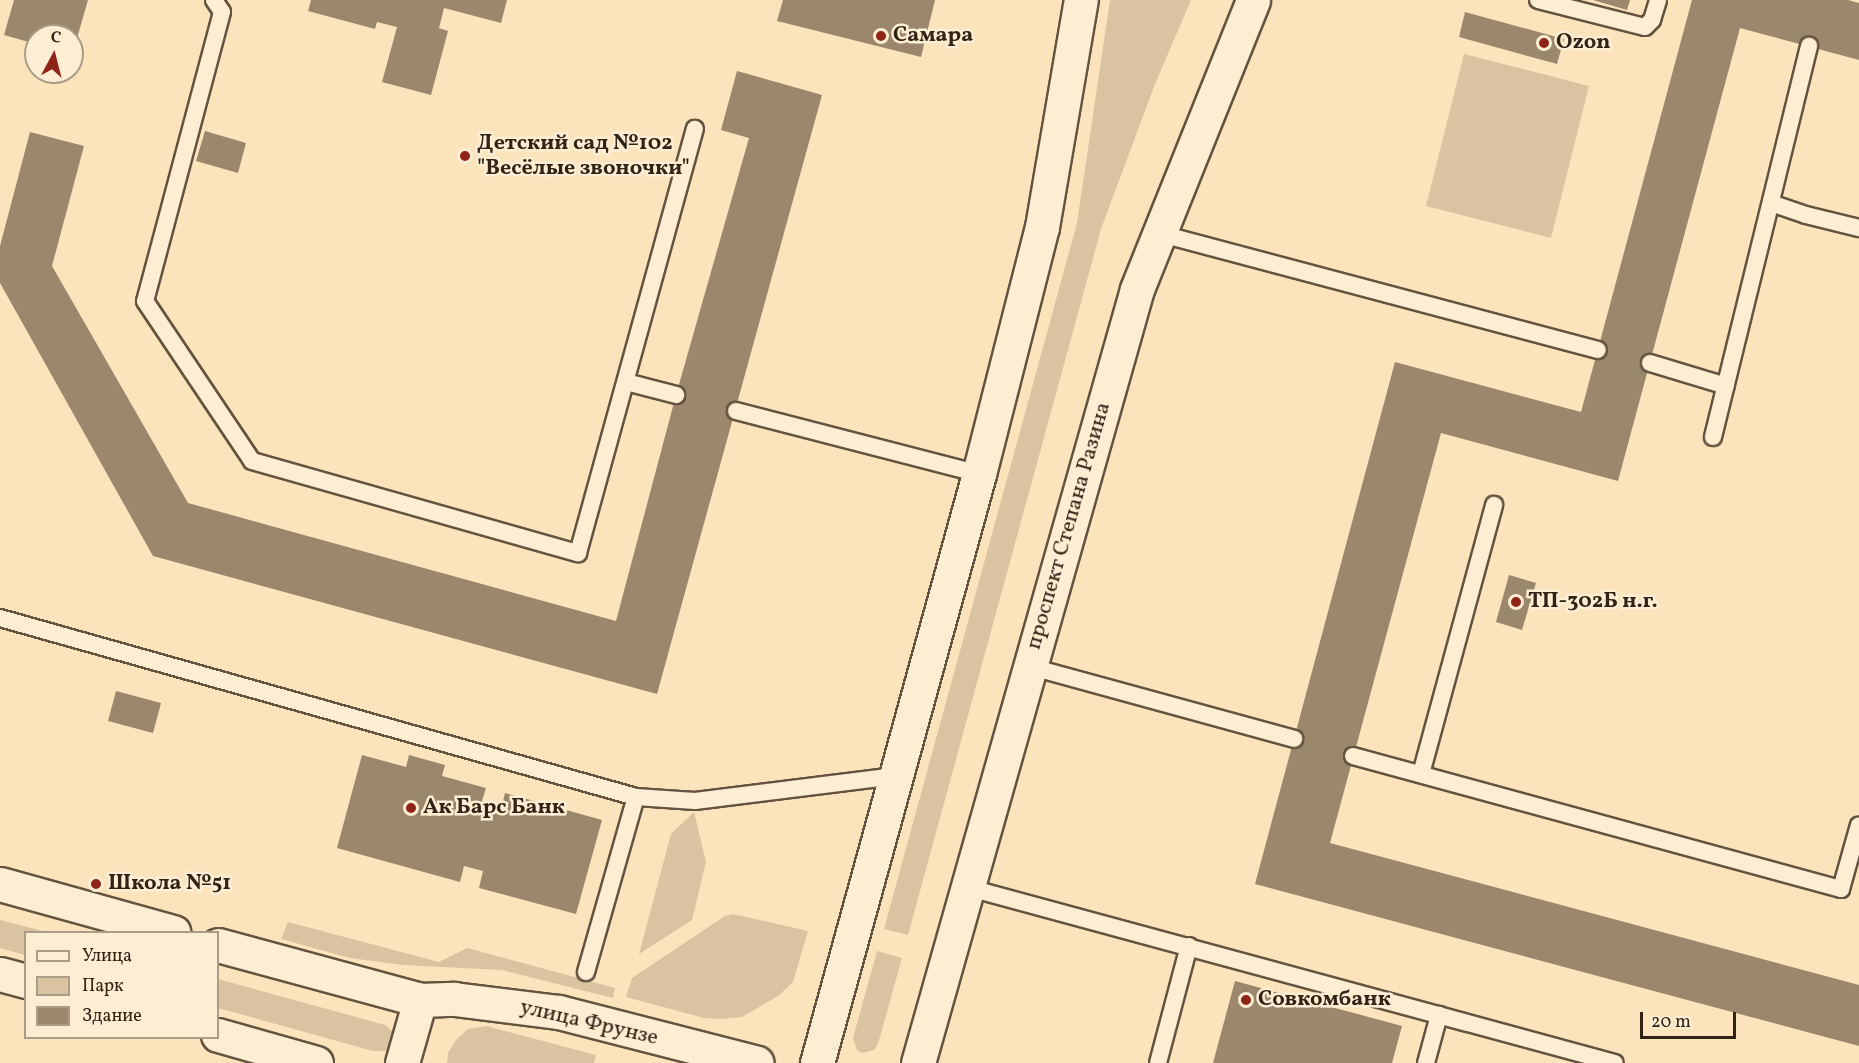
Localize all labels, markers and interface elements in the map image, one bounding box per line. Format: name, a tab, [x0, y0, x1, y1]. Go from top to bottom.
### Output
place label: Самара	[893, 23, 973, 49]
north arrow	[24, 24, 84, 84]
text: С	[49, 27, 62, 50]
marker: Самара	[874, 29, 888, 43]
place label: Ozon	[1556, 30, 1611, 56]
marker: Ozon	[1537, 36, 1551, 50]
place label: Детский сад №102 "Весёлые звоночки"	[477, 130, 690, 182]
marker: Детский сад №102 "Весёлые звоночки"	[458, 149, 472, 163]
street label: проспект Степана Разина	[1021, 399, 1117, 653]
place label: ТП-302Б н.г.	[1528, 589, 1658, 615]
marker: ТП-302Б н.г.	[1509, 595, 1523, 609]
place label: Ак Барс Банк	[423, 795, 565, 821]
marker: Ак Барс Банк	[404, 801, 418, 815]
place label: Школа №51	[108, 871, 231, 897]
marker: Школа №51	[89, 877, 103, 891]
legend	[24, 931, 219, 1039]
text: Улица	[82, 944, 132, 969]
text: Парк	[82, 974, 124, 999]
place label: Совкомбанк	[1258, 987, 1391, 1013]
marker: Совкомбанк	[1239, 993, 1253, 1007]
street label: улица Фрунзе	[517, 994, 661, 1052]
scale bar	[1643, 1000, 1739, 1038]
text: Здание	[82, 1004, 142, 1029]
text: 20 m	[1651, 1010, 1691, 1035]

